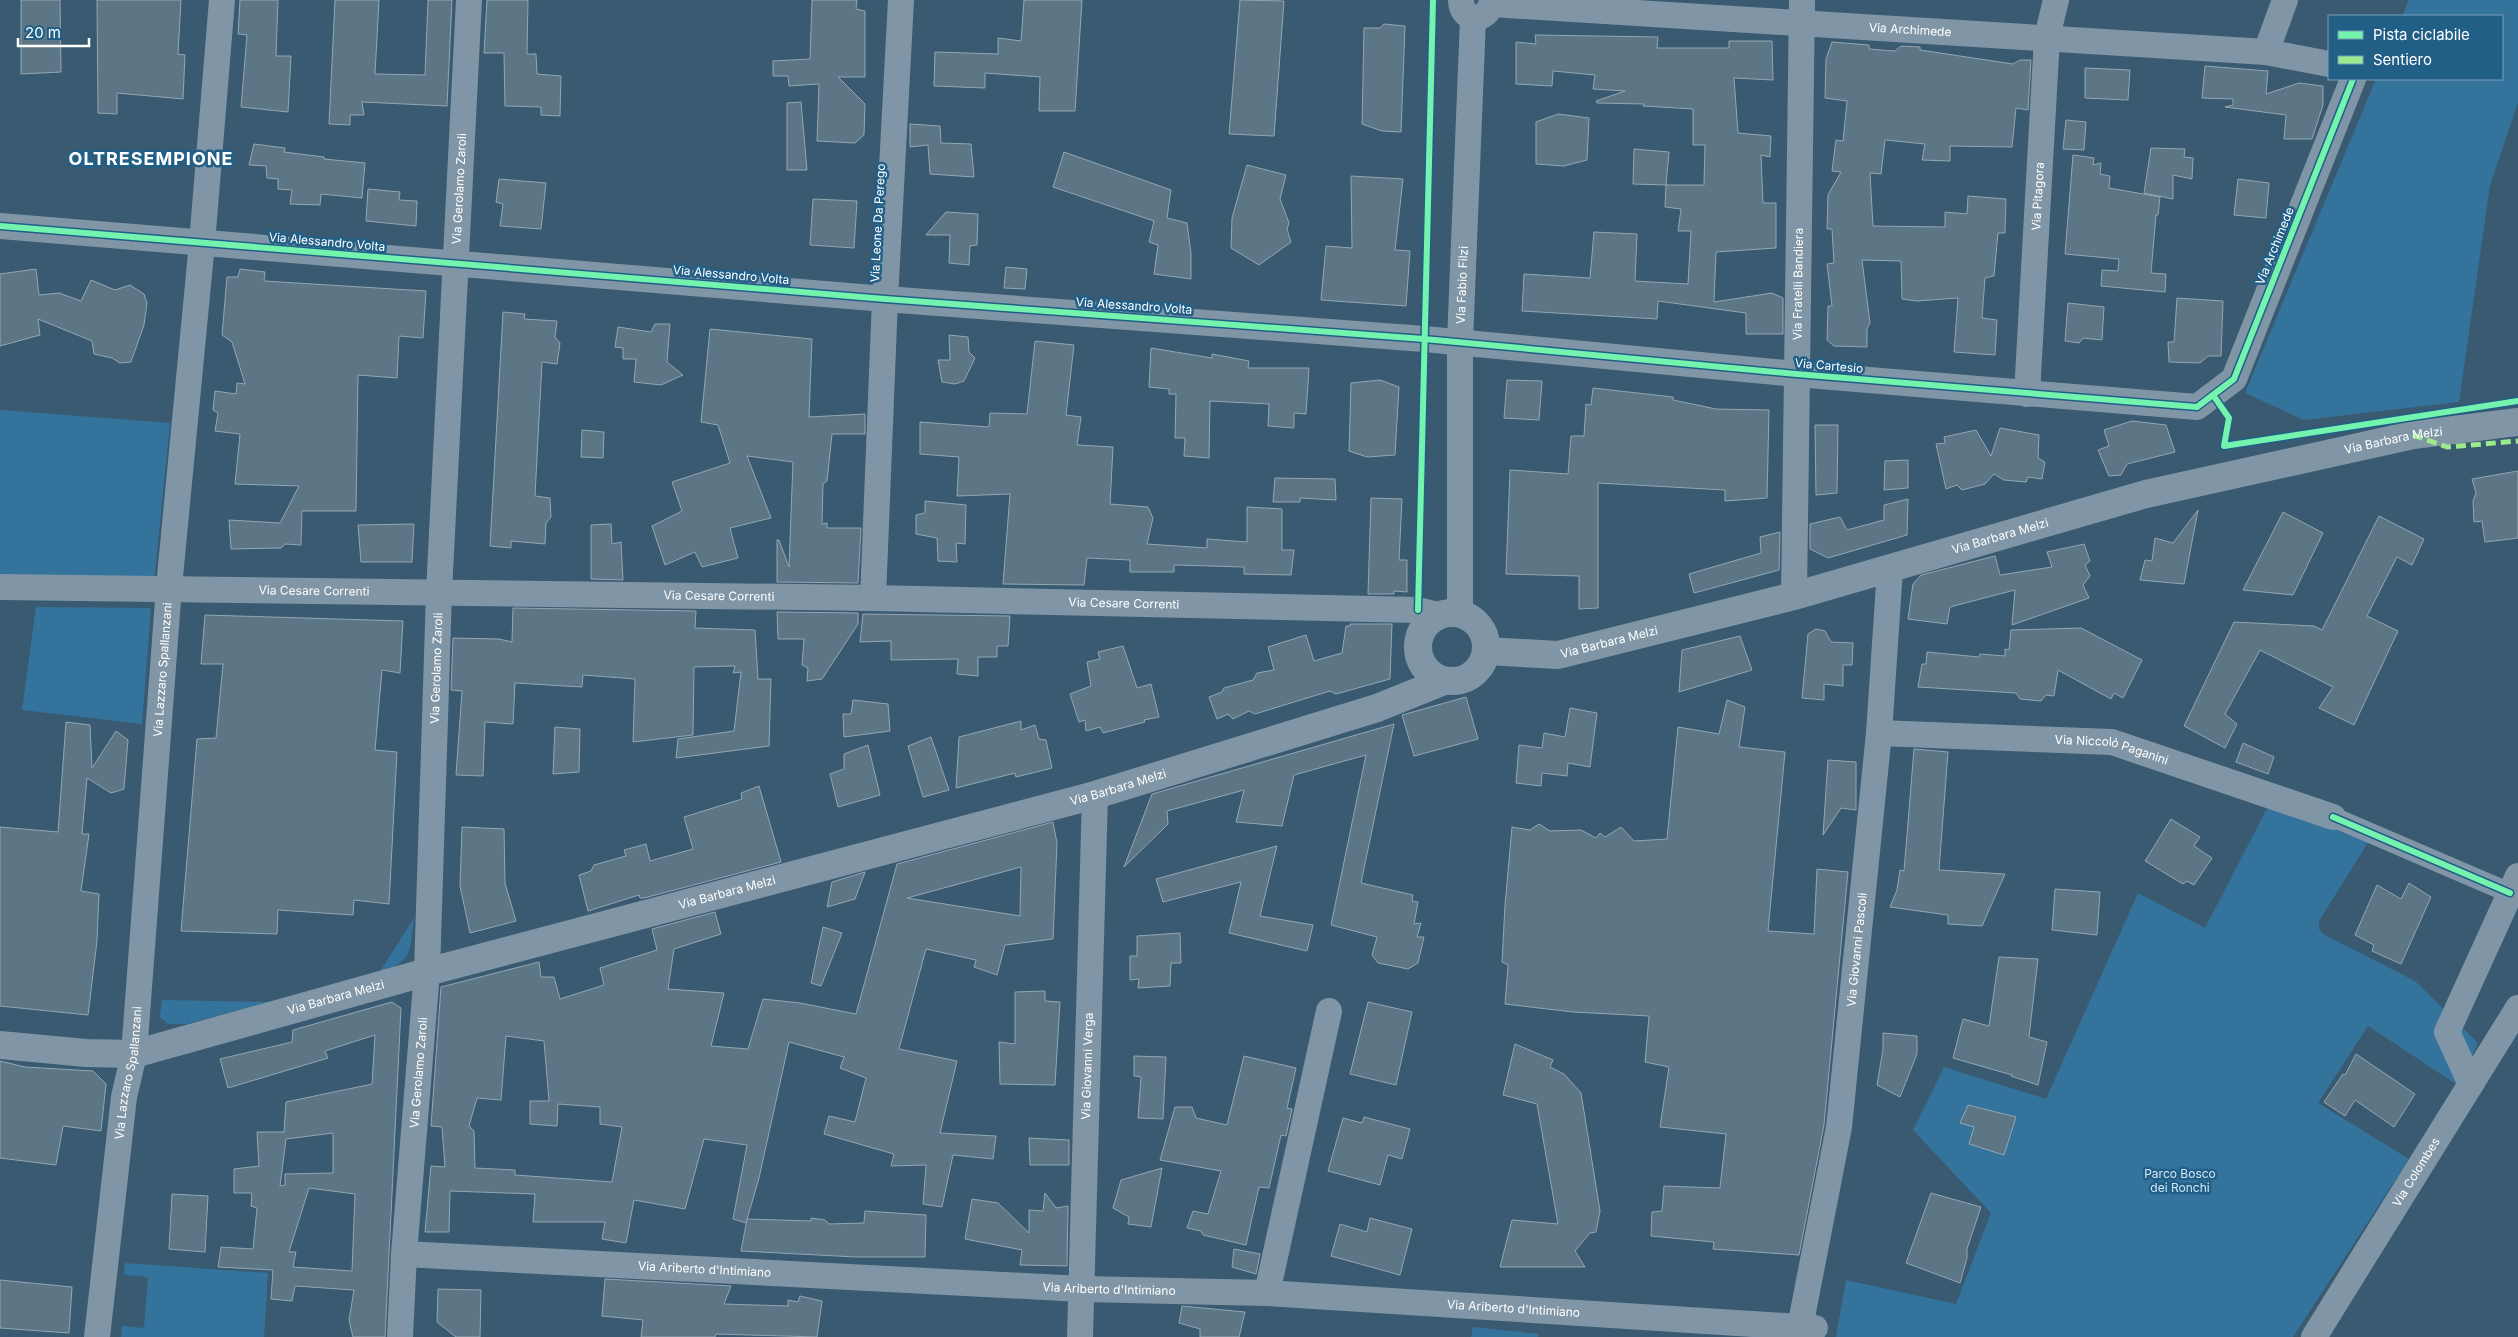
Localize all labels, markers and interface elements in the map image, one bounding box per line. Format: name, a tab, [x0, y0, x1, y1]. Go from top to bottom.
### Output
scale bar	[18, 15, 89, 47]
legend	[2328, 15, 2503, 80]
street label: Via Archimede	[1869, 19, 1952, 40]
text: 20 m	[25, 23, 61, 42]
text: Pista ciclabile	[2373, 25, 2470, 44]
text: Sentiero	[2373, 50, 2432, 69]
street label: Via Gerolamo Zaroli	[449, 133, 469, 245]
district label: OLTRESEMPIONE	[69, 148, 233, 169]
street label: Via Pitagora	[2028, 162, 2047, 231]
street label: Via Leone Da Perego	[867, 163, 888, 283]
street label: Via Archimede	[2252, 205, 2297, 287]
street label: Via Fratelli Bandiera	[1789, 228, 1806, 340]
street label: Via Alessandro Volta	[268, 229, 386, 254]
street label: Via Fabio Filzi	[1453, 246, 1471, 324]
street label: Via Alessandro Volta	[672, 262, 790, 287]
street label: Via Alessandro Volta	[1075, 294, 1193, 317]
street label: Via Cartesio	[1794, 355, 1864, 376]
street label: Via Barbara Melzi	[2343, 423, 2443, 457]
street label: Via Barbara Melzi	[1950, 515, 2050, 557]
street label: Via Cesare Correnti	[258, 582, 370, 599]
street label: Via Cesare Correnti	[663, 587, 775, 604]
street label: Via Cesare Correnti	[1068, 594, 1180, 612]
street label: Via Lazzaro Spallanzani	[150, 602, 175, 737]
street label: Via Gerolamo Zaroli	[427, 612, 445, 724]
street label: Via Barbara Melzi	[1559, 622, 1660, 661]
street label: Via Niccolò Paganini	[2054, 732, 2170, 768]
street label: Via Barbara Melzi	[1068, 765, 1168, 808]
street label: Via Barbara Melzi	[677, 872, 777, 912]
street label: Via Giovanni Pascoli	[1843, 892, 1870, 1007]
street label: Via Barbara Melzi	[286, 976, 386, 1018]
street label: Via Lazzaro Spallanzani	[111, 1006, 145, 1140]
street label: Via Giovanni Verga	[1078, 1012, 1096, 1120]
street label: Via Gerolamo Zaroli	[406, 1017, 430, 1129]
street label: Via Colombes	[2389, 1135, 2443, 1209]
park label: Parco Bosco dei Ronchi	[2144, 1166, 2216, 1195]
street label: Via Ariberto d'Intimiano	[638, 1258, 772, 1280]
street label: Via Ariberto d'Intimiano	[1042, 1279, 1176, 1298]
street label: Via Ariberto d'Intimiano	[1447, 1297, 1581, 1320]

